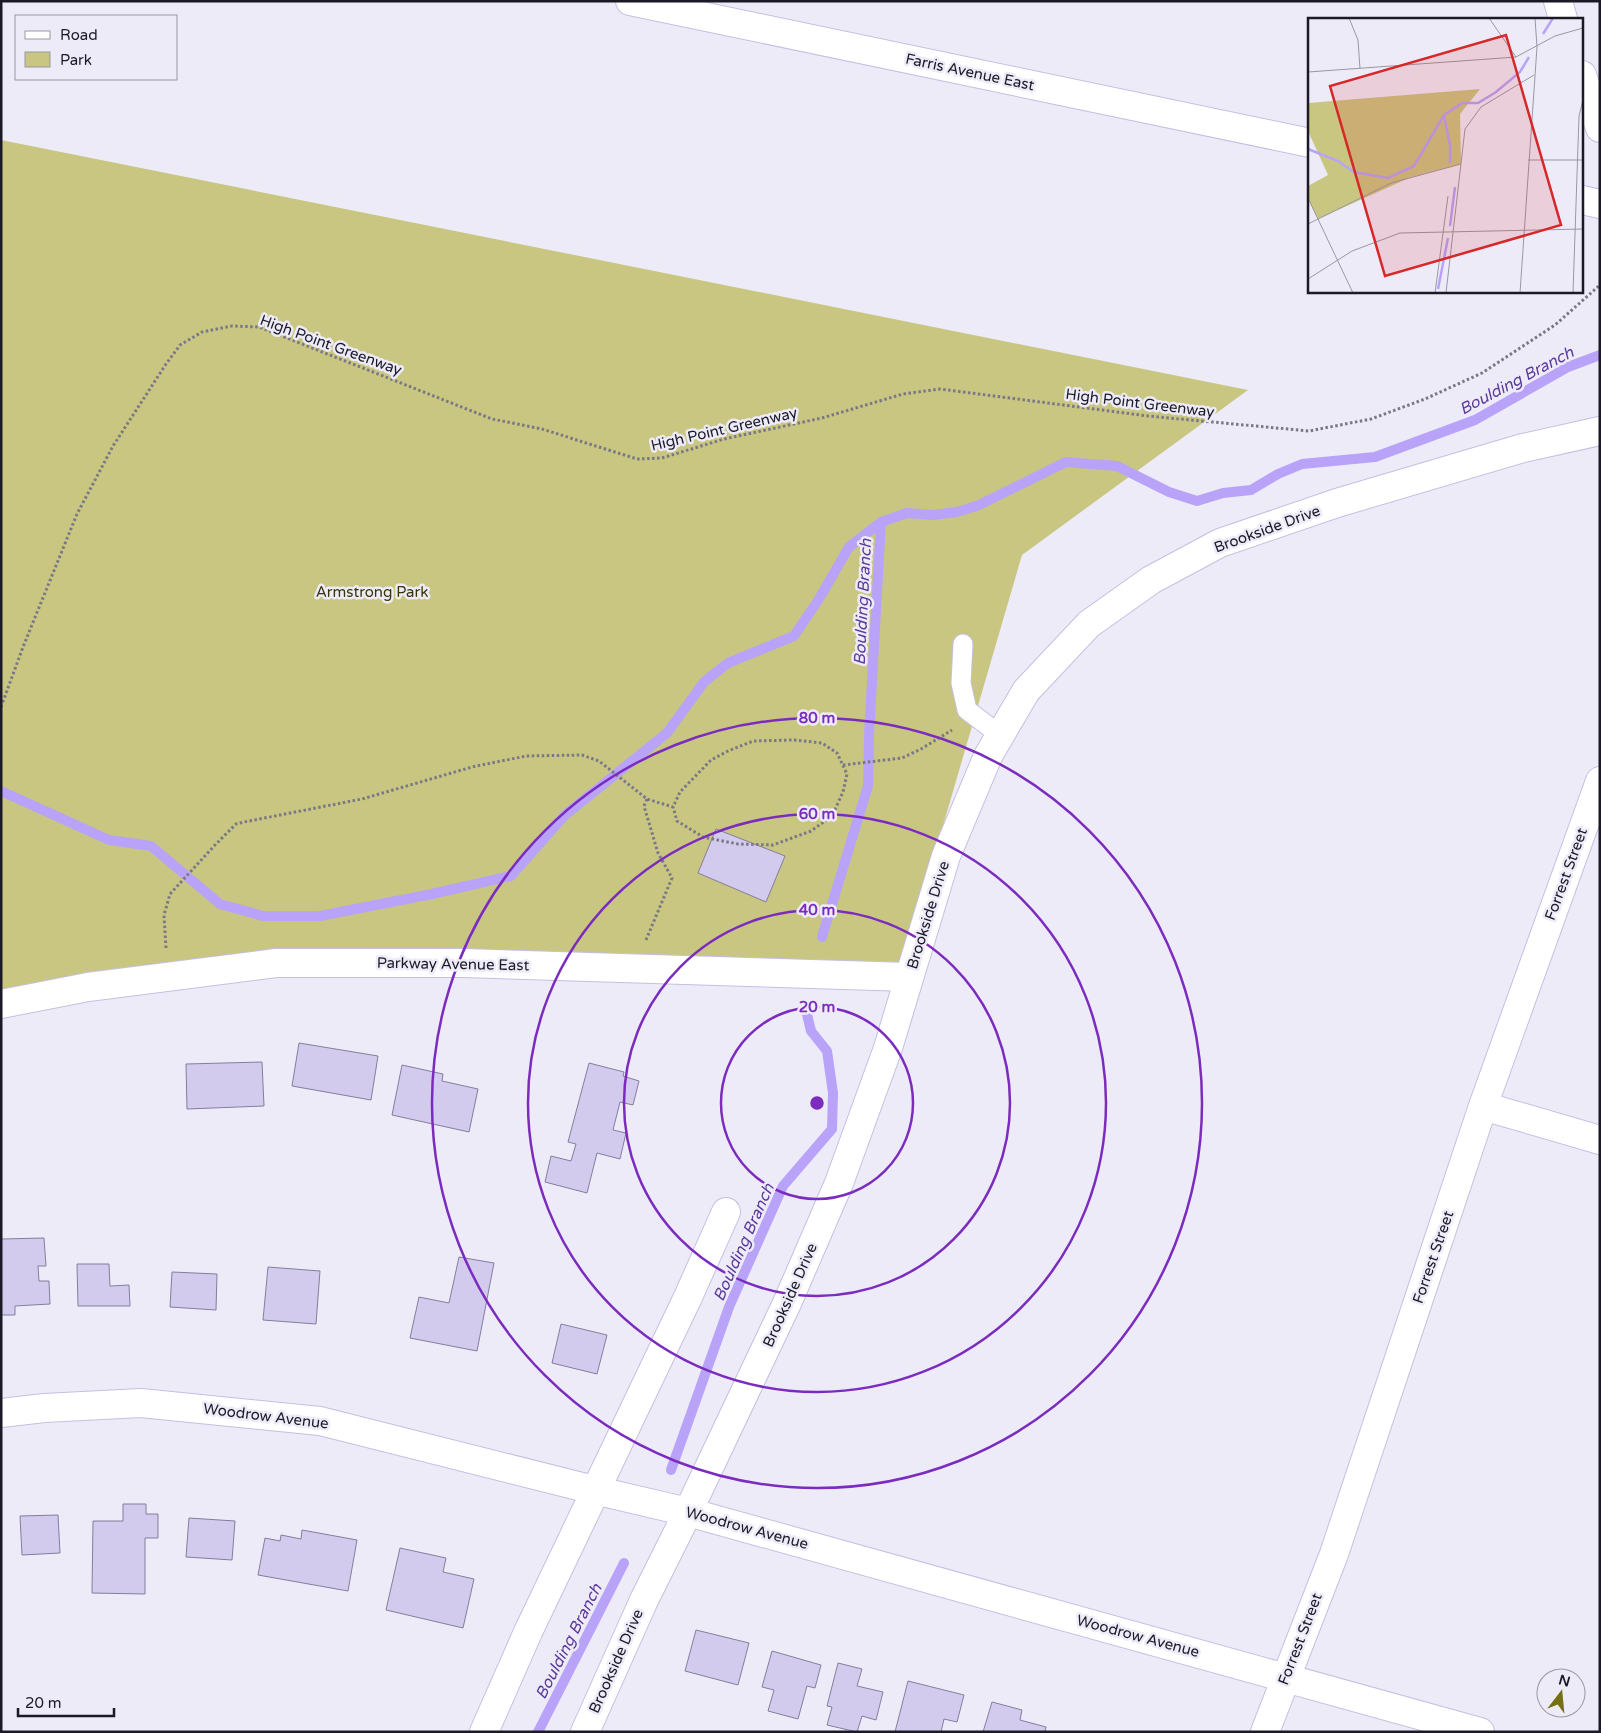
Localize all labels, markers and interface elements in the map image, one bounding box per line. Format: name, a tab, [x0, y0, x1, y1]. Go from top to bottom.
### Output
legend	[15, 15, 178, 80]
inset map	[1308, 18, 1584, 292]
text: Road	[60, 26, 98, 44]
street label: Farris Avenue East	[904, 50, 1036, 94]
text: Park	[60, 51, 92, 69]
street label: High Point Greenway	[258, 311, 404, 379]
water label: Boulding Branch	[1456, 342, 1578, 419]
street label: High Point Greenway	[1065, 385, 1215, 421]
street label: High Point Greenway	[649, 403, 799, 455]
street label: Brookside Drive	[1211, 501, 1323, 557]
water label: Boulding Branch	[850, 537, 876, 666]
park label: Armstrong Park	[316, 583, 428, 601]
text: 80 m	[799, 709, 835, 727]
text: 60 m	[799, 805, 835, 823]
street label: Forrest Street	[1541, 825, 1591, 923]
street label: Brookside Drive	[903, 859, 953, 971]
text: 40 m	[799, 901, 835, 919]
street label: Parkway Avenue East	[377, 954, 530, 974]
text: 20 m	[799, 998, 835, 1016]
centre of rings	[808, 1094, 826, 1112]
water label: Boulding Branch	[709, 1179, 779, 1304]
street label: Forrest Street	[1409, 1208, 1457, 1306]
street label: Brookside Drive	[759, 1240, 821, 1350]
street label: Woodrow Avenue	[202, 1399, 330, 1433]
street label: Woodrow Avenue	[684, 1503, 810, 1553]
water label: Boulding Branch	[531, 1579, 607, 1702]
street label: Forrest Street	[1274, 1590, 1326, 1688]
street label: Brookside Drive	[585, 1606, 647, 1716]
street label: Woodrow Avenue	[1075, 1611, 1201, 1661]
north arrow	[1536, 1668, 1586, 1718]
text: N	[1557, 1671, 1572, 1691]
scale bar	[18, 1686, 114, 1718]
text: 20 m	[25, 1694, 62, 1712]

